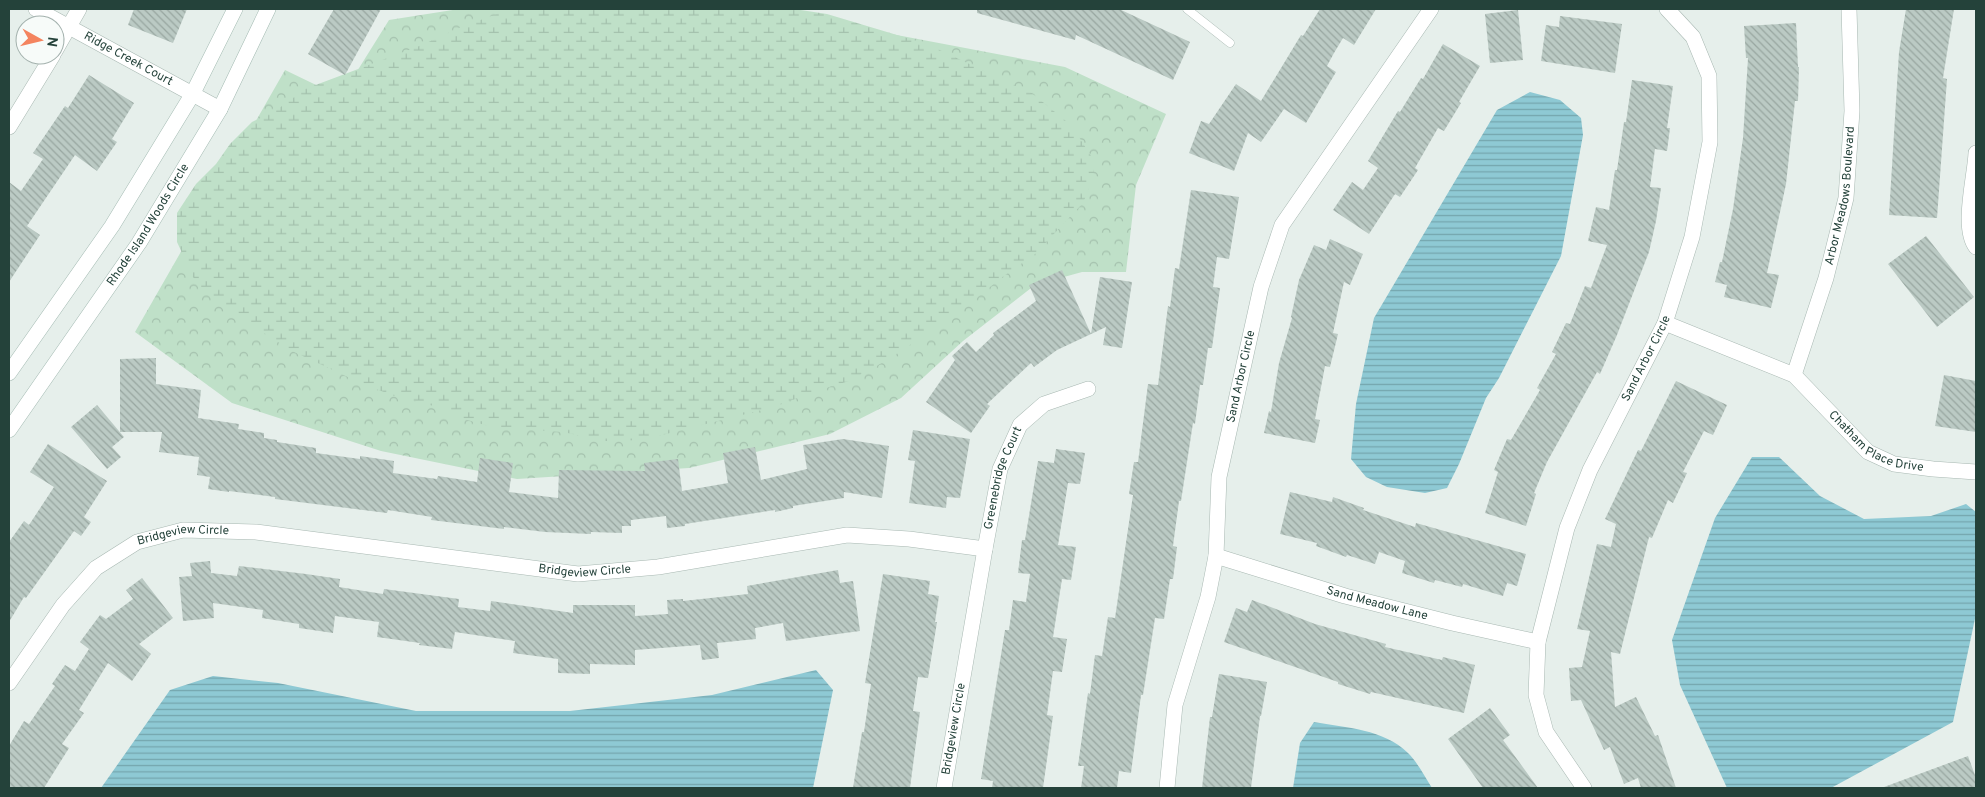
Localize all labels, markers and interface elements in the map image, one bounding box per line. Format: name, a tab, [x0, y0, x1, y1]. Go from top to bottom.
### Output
north arrow	[15, 15, 65, 65]
street label: Ridge Creek Court	[81, 28, 176, 90]
text: N	[42, 35, 61, 48]
street label: Arbor Meadows Boulevard	[1821, 126, 1859, 267]
street label: Rhode Island Woods Circle	[103, 161, 193, 289]
street label: Sand Arbor Circle	[1618, 314, 1675, 404]
street label: Sand Arbor Circle	[1223, 329, 1259, 424]
street label: Chatham Place Drive	[1825, 407, 1924, 476]
street label: Greenebridge Court	[981, 424, 1026, 531]
street label: Bridgeview Circle	[135, 522, 229, 550]
street label: Bridgeview Circle	[537, 561, 632, 582]
street label: Sand Meadow Lane	[1324, 583, 1429, 625]
street label: Bridgeview Circle	[938, 682, 970, 776]

